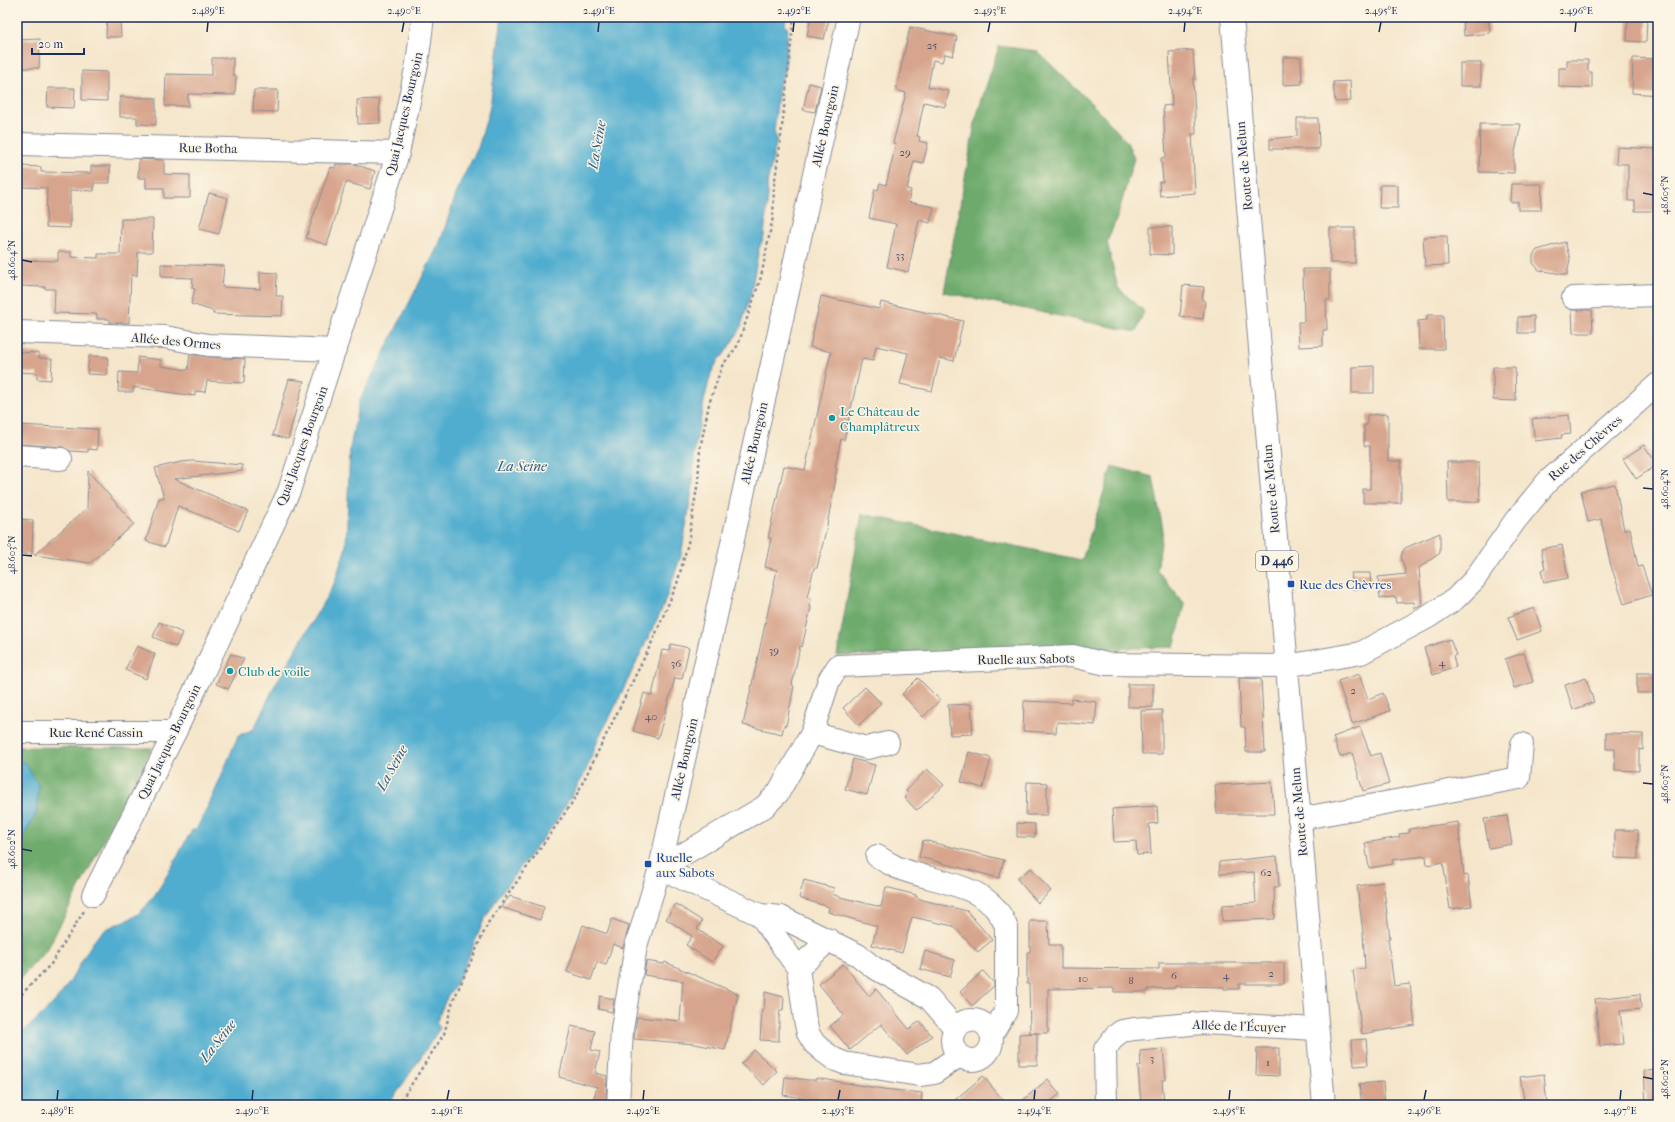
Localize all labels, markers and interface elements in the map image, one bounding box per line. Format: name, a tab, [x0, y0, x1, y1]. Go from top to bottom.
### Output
text: 2.489°E	[191, 5, 225, 17]
text: 2.490°E	[387, 5, 421, 17]
text: 2.491°E	[583, 5, 615, 17]
text: 2.492°E	[777, 5, 811, 17]
text: 2.493°E	[974, 5, 1006, 17]
text: 2.494°E	[1168, 5, 1202, 17]
text: 2.495°E	[1365, 5, 1397, 17]
text: 2.496°E	[1559, 5, 1593, 17]
scale bar	[32, 30, 84, 56]
text: 20 m	[38, 37, 63, 51]
house number: 25	[927, 39, 937, 52]
street label: Quai Jacques Bourgoin	[382, 50, 426, 178]
street label: Allée Bourgoin	[808, 83, 842, 169]
water label: La Seine	[584, 119, 610, 172]
street label: Route de Melun	[1233, 120, 1255, 211]
street label: Rue Botha	[179, 140, 238, 156]
house number: 29	[899, 146, 911, 159]
text: 48.605°N	[1659, 175, 1671, 215]
text: 48.604°N	[6, 239, 18, 280]
house number: 33	[895, 249, 905, 262]
street label: Allée des Ormes	[129, 330, 222, 352]
street label: Quai Jacques Bourgoin	[273, 383, 331, 508]
street label: Allée Bourgoin	[737, 400, 771, 486]
place label: Le Château de Champlâtreux	[840, 404, 920, 434]
street label: Rue des Chèvres	[1545, 412, 1625, 484]
marker: Le Château de Champlâtreux	[827, 413, 837, 423]
street label: Route de Melun	[1260, 443, 1282, 534]
water label: La Seine	[496, 458, 547, 475]
text: 48.604°N	[1659, 468, 1671, 509]
text: 48.603°N	[6, 535, 18, 575]
road number: D 446	[1256, 551, 1298, 571]
place label: Rue des Chèvres	[1299, 577, 1392, 592]
marker: Rue des Chèvres	[1286, 579, 1296, 589]
house number: 39	[769, 644, 779, 657]
street label: Ruelle aux Sabots	[977, 651, 1075, 667]
house number: 4	[1439, 656, 1446, 669]
house number: 36	[671, 657, 681, 670]
place label: Club de voile	[238, 664, 311, 679]
marker: Club de voile	[225, 666, 235, 676]
street label: Quai Jacques Bourgoin	[134, 681, 204, 802]
house number: 2	[1350, 684, 1356, 697]
house number: 40	[645, 710, 657, 723]
street label: Allée Bourgoin	[667, 716, 701, 802]
street label: Rue René Cassin	[49, 725, 143, 740]
water label: La Seine	[372, 742, 412, 795]
text: 48.603°N	[1659, 764, 1671, 804]
street label: Route de Melun	[1288, 766, 1310, 857]
text: 48.602°N	[6, 829, 18, 869]
place label: Ruelle aux Sabots	[656, 850, 715, 880]
marker: Ruelle aux Sabots	[643, 859, 653, 869]
house number: 62	[1260, 866, 1272, 879]
house number: 2	[1268, 967, 1274, 980]
house number: 6	[1171, 969, 1177, 982]
house number: 4	[1223, 969, 1230, 982]
house number: 10	[1078, 972, 1088, 985]
house number: 8	[1128, 974, 1134, 987]
water label: La Seine	[195, 1016, 240, 1066]
street label: Allée de l'Écuyer	[1191, 1017, 1286, 1035]
house number: 3	[1150, 1052, 1154, 1065]
house number: 1	[1266, 1056, 1270, 1069]
text: 48.602°N	[1659, 1059, 1671, 1099]
text: 2.489°E	[40, 1105, 74, 1117]
text: 2.490°E	[235, 1105, 269, 1117]
text: 2.491°E	[431, 1105, 463, 1117]
text: 2.492°E	[626, 1105, 660, 1117]
text: 2.493°E	[822, 1105, 854, 1117]
text: 2.494°E	[1017, 1105, 1051, 1117]
text: 2.495°E	[1213, 1105, 1245, 1117]
text: 2.496°E	[1407, 1105, 1441, 1117]
text: 2.497°E	[1603, 1105, 1637, 1117]

